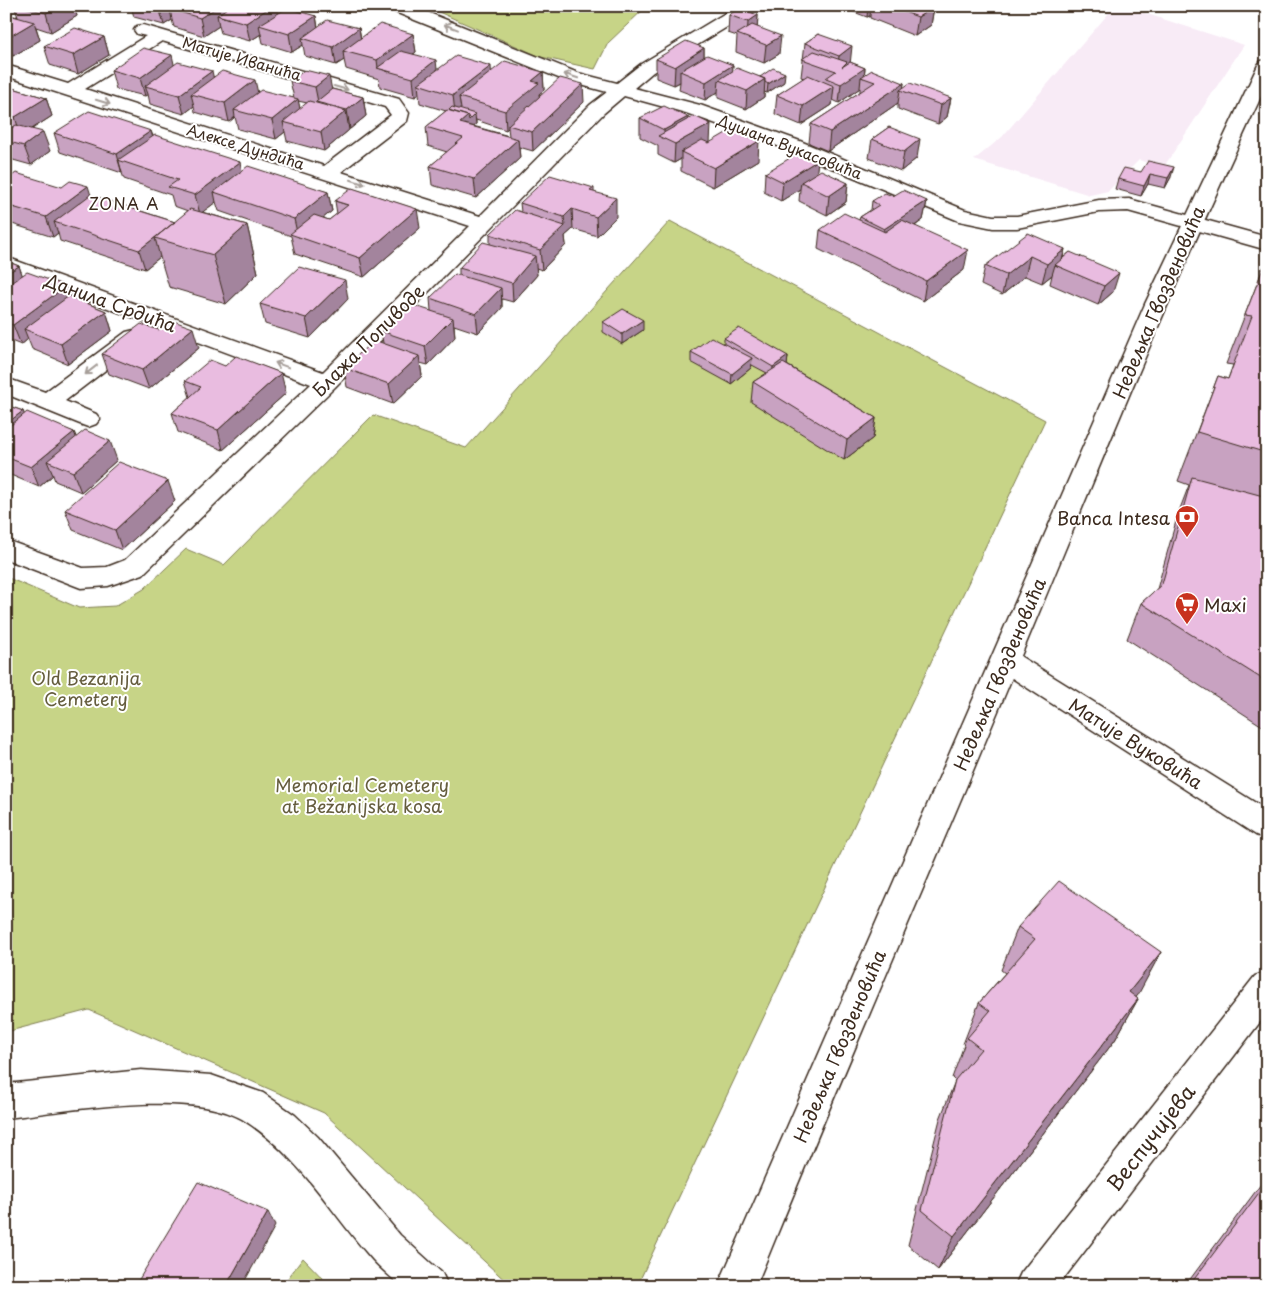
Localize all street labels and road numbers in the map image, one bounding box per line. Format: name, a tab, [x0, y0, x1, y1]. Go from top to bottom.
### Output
street label: Матије Иванића	[180, 30, 305, 86]
street label: Душана Вукасовића	[713, 107, 866, 184]
street label: Алексе Дундића	[184, 117, 308, 175]
street label: Недељка Гвозденовића	[1105, 201, 1211, 403]
street label: Данила Срдића	[41, 265, 181, 339]
street label: Блажа Попиводе	[306, 278, 430, 402]
street label: Недељка Гвозденовића	[946, 573, 1052, 775]
street label: Матије Вуковића	[1064, 691, 1209, 796]
street label: Недељка Гвозденовића	[786, 945, 892, 1147]
street label: Веспучијева	[1098, 1077, 1202, 1197]

